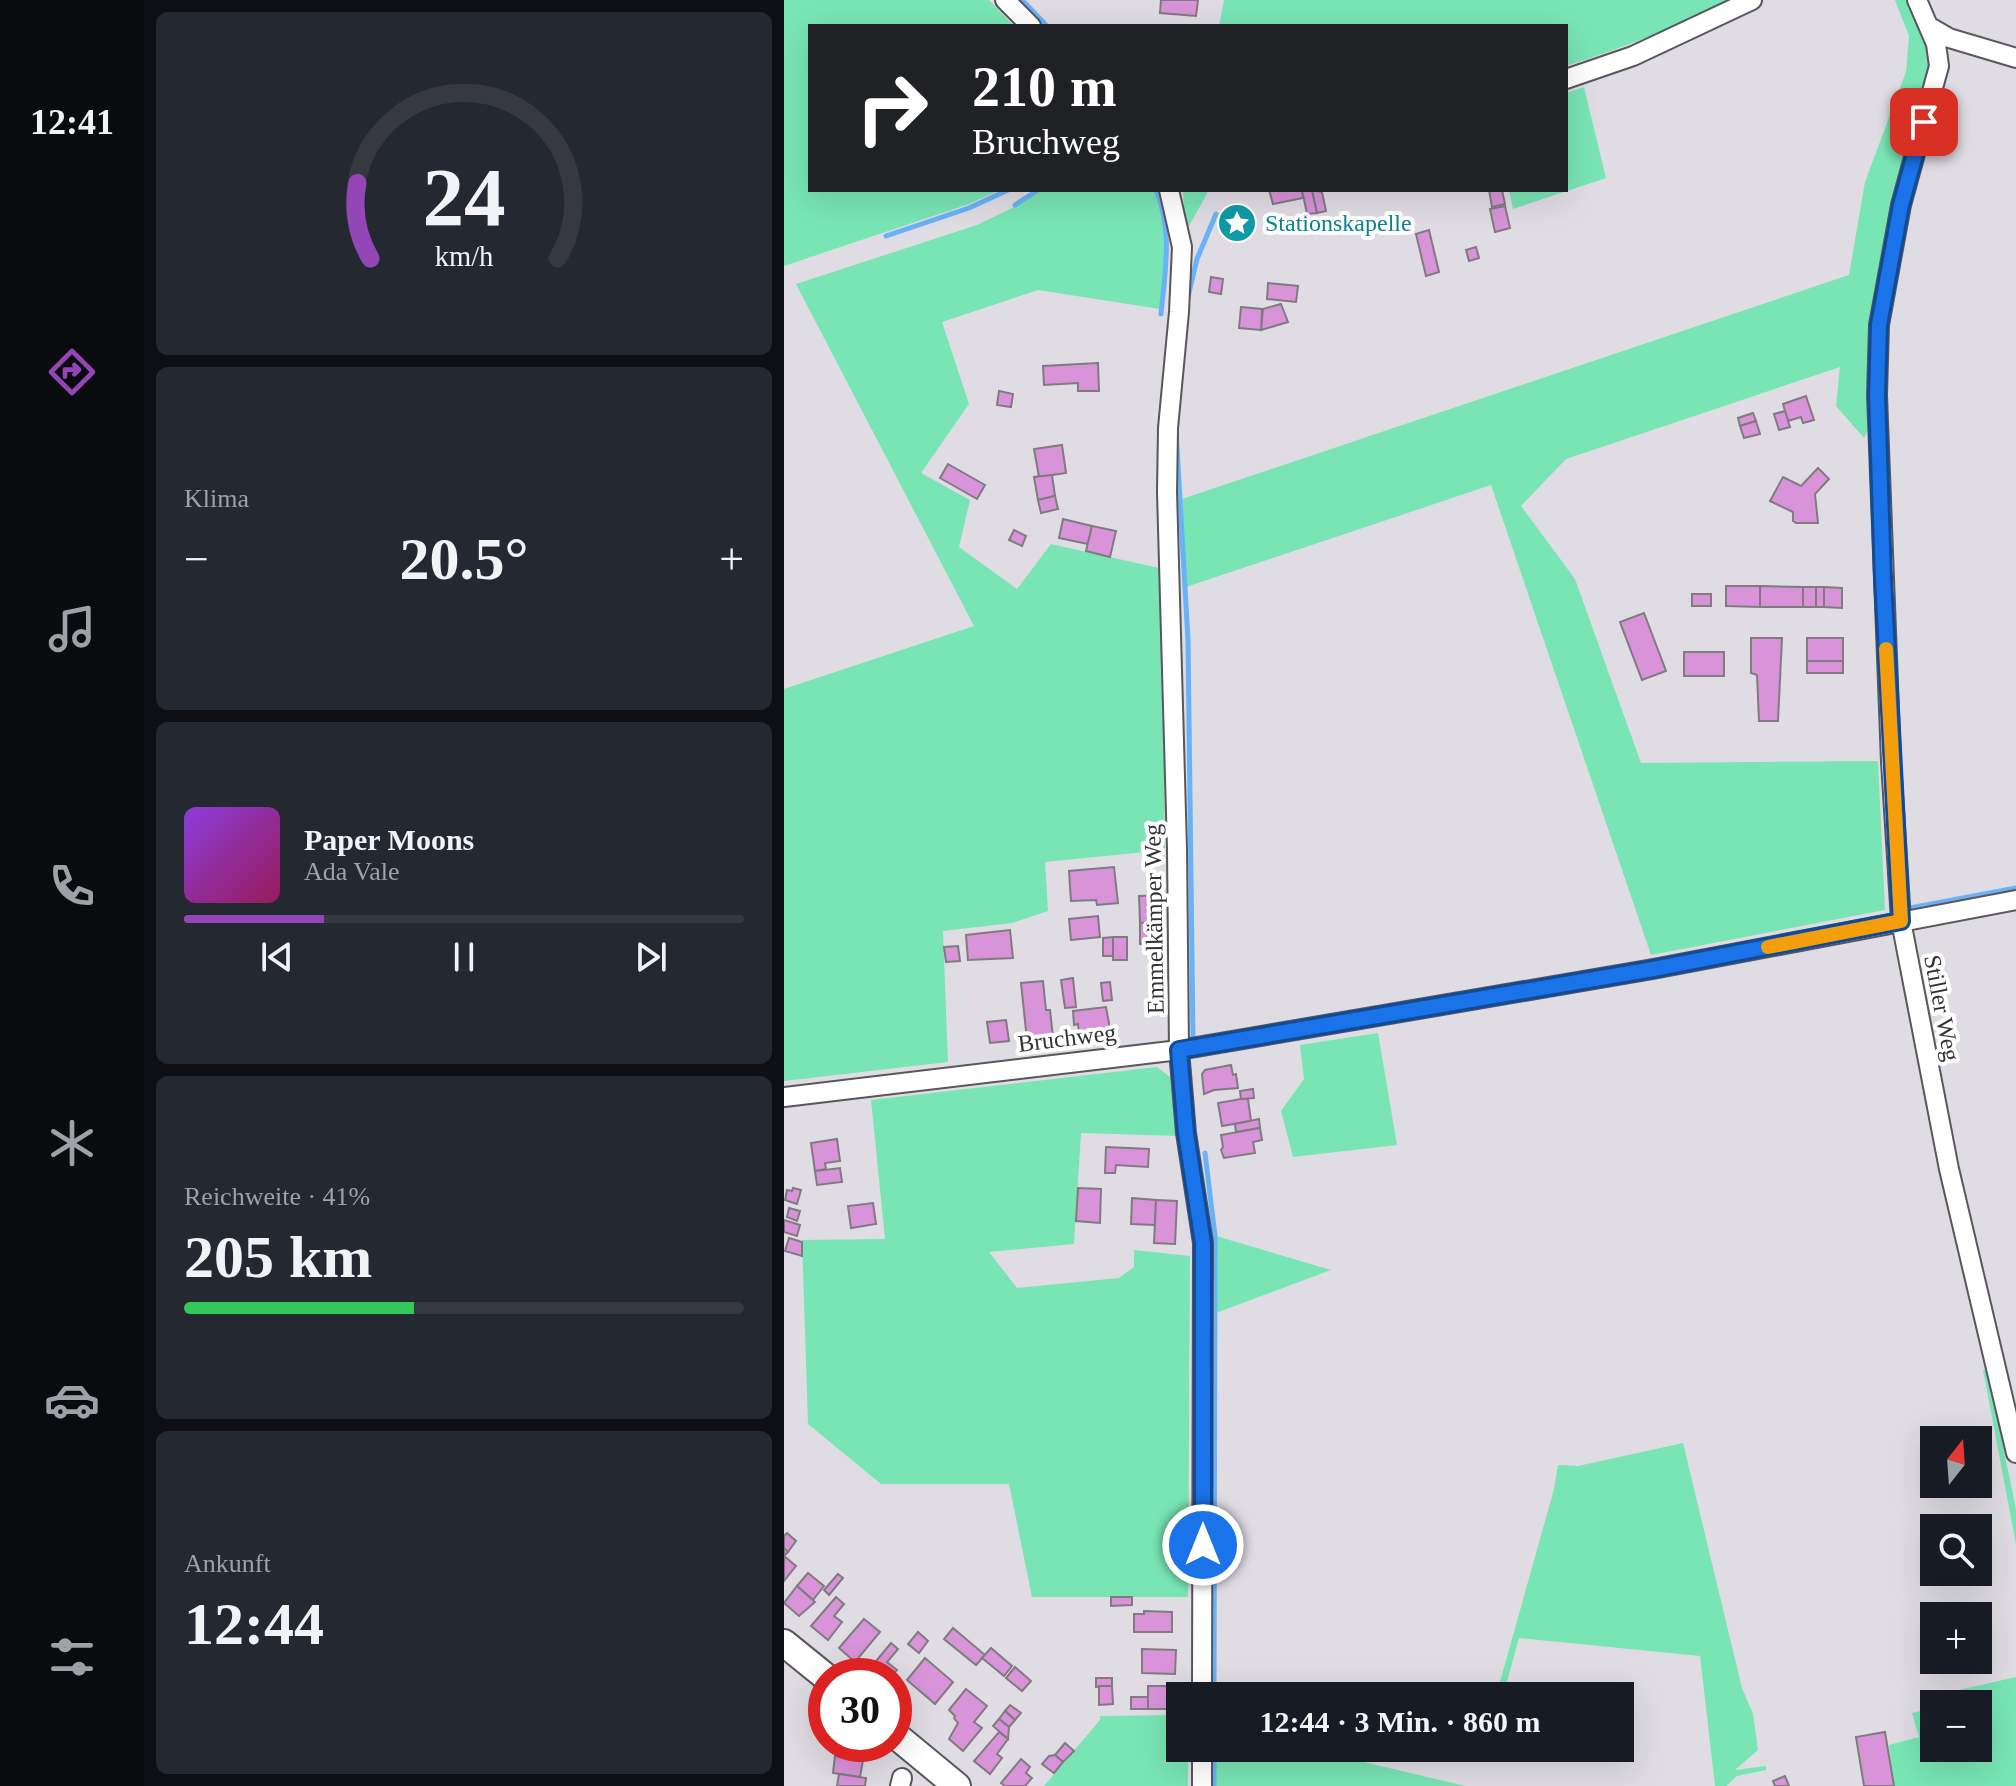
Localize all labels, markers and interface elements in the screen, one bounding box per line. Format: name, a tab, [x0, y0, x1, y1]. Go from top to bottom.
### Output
icon: right	[840, 56, 944, 160]
text: 210 m	[972, 56, 1117, 118]
pin	[1890, 88, 1958, 156]
icon: arrive	[1902, 100, 1946, 144]
text: 12:41	[30, 102, 114, 142]
text: Bruchweg	[972, 122, 1120, 162]
text: 24	[422, 151, 506, 243]
place icon: Stationskapelle	[1216, 202, 1258, 244]
place label: Stationskapelle	[1265, 210, 1412, 236]
text: km/h	[435, 242, 493, 273]
icon: directions	[44, 344, 100, 400]
text: Klima	[184, 484, 249, 513]
text: 20.5°	[400, 526, 529, 592]
text: −	[184, 535, 209, 584]
text: +	[719, 535, 744, 584]
icon: music	[44, 601, 100, 657]
text: Paper Moons	[304, 823, 474, 856]
street label: Emmelkämper Weg	[1139, 824, 1169, 1014]
text: Ada Vale	[304, 857, 400, 886]
icon: phone	[44, 858, 100, 914]
icon: previous	[255, 935, 299, 979]
icon: pause	[442, 935, 486, 979]
icon: next	[629, 935, 673, 979]
street label: Stiller Weg	[1919, 953, 1965, 1063]
street label: Bruchweg	[1016, 1019, 1118, 1057]
icon: climate	[44, 1115, 100, 1171]
text: Reichweite · 41%	[184, 1182, 370, 1211]
text: 205 km	[184, 1224, 372, 1290]
icon: car	[44, 1372, 100, 1428]
north arrow	[1920, 1426, 1992, 1498]
map controls	[1920, 1426, 1992, 1762]
position arrow	[1161, 1503, 1245, 1587]
button: search	[1920, 1514, 1992, 1586]
text: Ankunft	[184, 1549, 271, 1578]
text: 12:44	[184, 1591, 324, 1657]
button: +	[1920, 1602, 1992, 1674]
icon: filters	[44, 1629, 100, 1685]
speed limit sign: 30	[808, 1658, 912, 1762]
button: −	[1920, 1690, 1992, 1762]
text: 12:44 · 3 Min. · 860 m	[1260, 1705, 1540, 1738]

